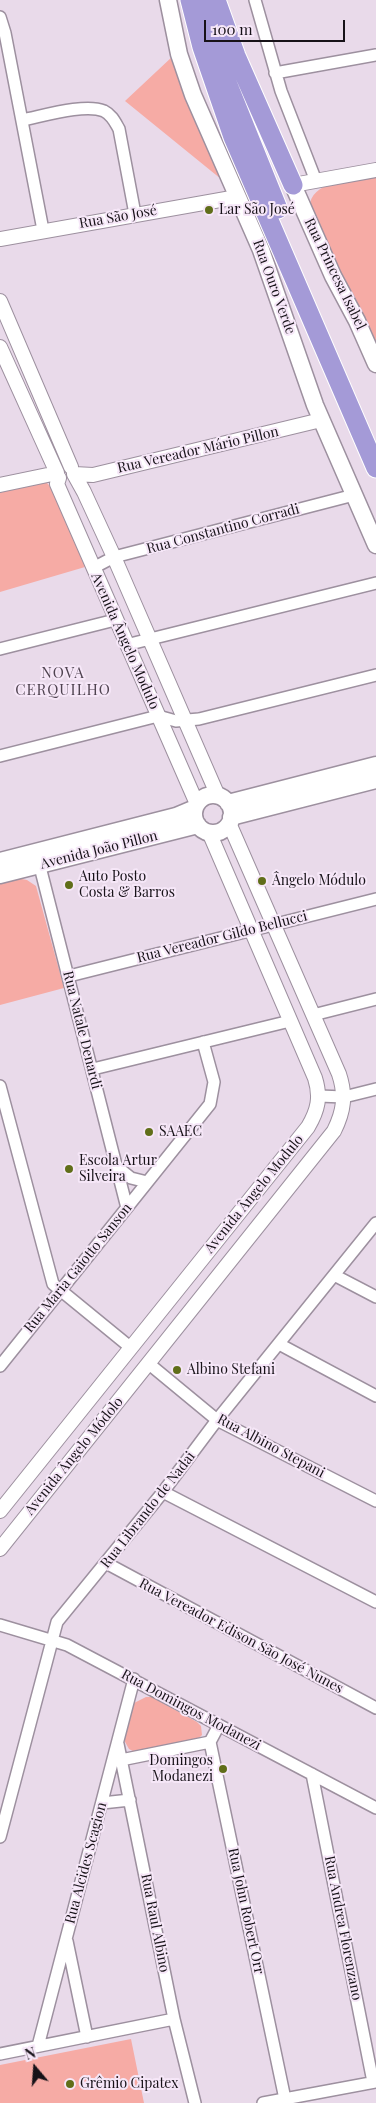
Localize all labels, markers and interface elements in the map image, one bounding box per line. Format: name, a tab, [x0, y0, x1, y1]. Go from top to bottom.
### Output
scale bar	[206, 10, 347, 42]
text: 100 m	[212, 19, 253, 39]
street label: Rua São José	[78, 202, 158, 232]
place label: Lar São José	[219, 202, 295, 218]
marker: Lar São José	[203, 204, 215, 216]
street label: Rua Princesa Isabel	[301, 215, 369, 333]
street label: Rua Ouro Verde	[249, 237, 299, 337]
street label: Rua Vereador Mário Pillon	[116, 423, 280, 477]
street label: Rua Constantino Corradi	[145, 501, 301, 557]
street label: Avenida Ângelo Modulo	[87, 570, 163, 712]
district label: NOVA CERQUILHO	[14, 664, 112, 699]
street label: Avenida João Pillon	[39, 827, 159, 873]
place label: Auto Posto Costa & Barros	[79, 869, 175, 902]
place label: Ângelo Módulo	[272, 873, 366, 889]
marker: Ângelo Módulo	[256, 875, 268, 887]
marker: Auto Posto Costa & Barros	[63, 879, 75, 891]
street label: Rua Vereador Gildo Bellucci	[135, 908, 309, 966]
street label: Rua Natale Denardi	[59, 969, 105, 1091]
place label: SAAEC	[159, 1124, 202, 1140]
marker: SAAEC	[143, 1126, 155, 1138]
street label: Avenida Ângelo Modulo	[201, 1131, 307, 1257]
place label: Escola Artur Silveira	[79, 1153, 157, 1186]
marker: Escola Artur Silveira	[63, 1163, 75, 1175]
street label: Rua Maria Gaiotto Sanson	[21, 1200, 135, 1336]
place label: Albino Stefani	[187, 1362, 275, 1378]
marker: Albino Stefani	[171, 1364, 183, 1376]
street label: Avenida Ângelo Módolo	[21, 1394, 127, 1518]
street label: Rua Albino Stepani	[214, 1411, 328, 1481]
street label: Rua Librando de Nadai	[97, 1448, 199, 1572]
street label: Rua Vereador Edison São José Nunes	[136, 1575, 346, 1697]
street label: Rua Domingos Modanezi	[118, 1666, 264, 1754]
place label: Domingos Modanezi	[149, 1753, 213, 1785]
marker: Domingos Modanezi	[217, 1763, 229, 1775]
street label: Rua Alcides Scagion	[62, 1800, 110, 1926]
street label: Rua John Robert Orr	[224, 1846, 268, 1976]
street label: Rua Andrea Florenzano	[321, 1854, 365, 2002]
street label: Rua Raul Albino	[137, 1872, 173, 1974]
north arrow	[10, 2043, 60, 2093]
text: N	[22, 2043, 38, 2064]
place label: Grêmio Cipatex	[80, 2076, 179, 2092]
marker: Grêmio Cipatex	[64, 2078, 76, 2090]

